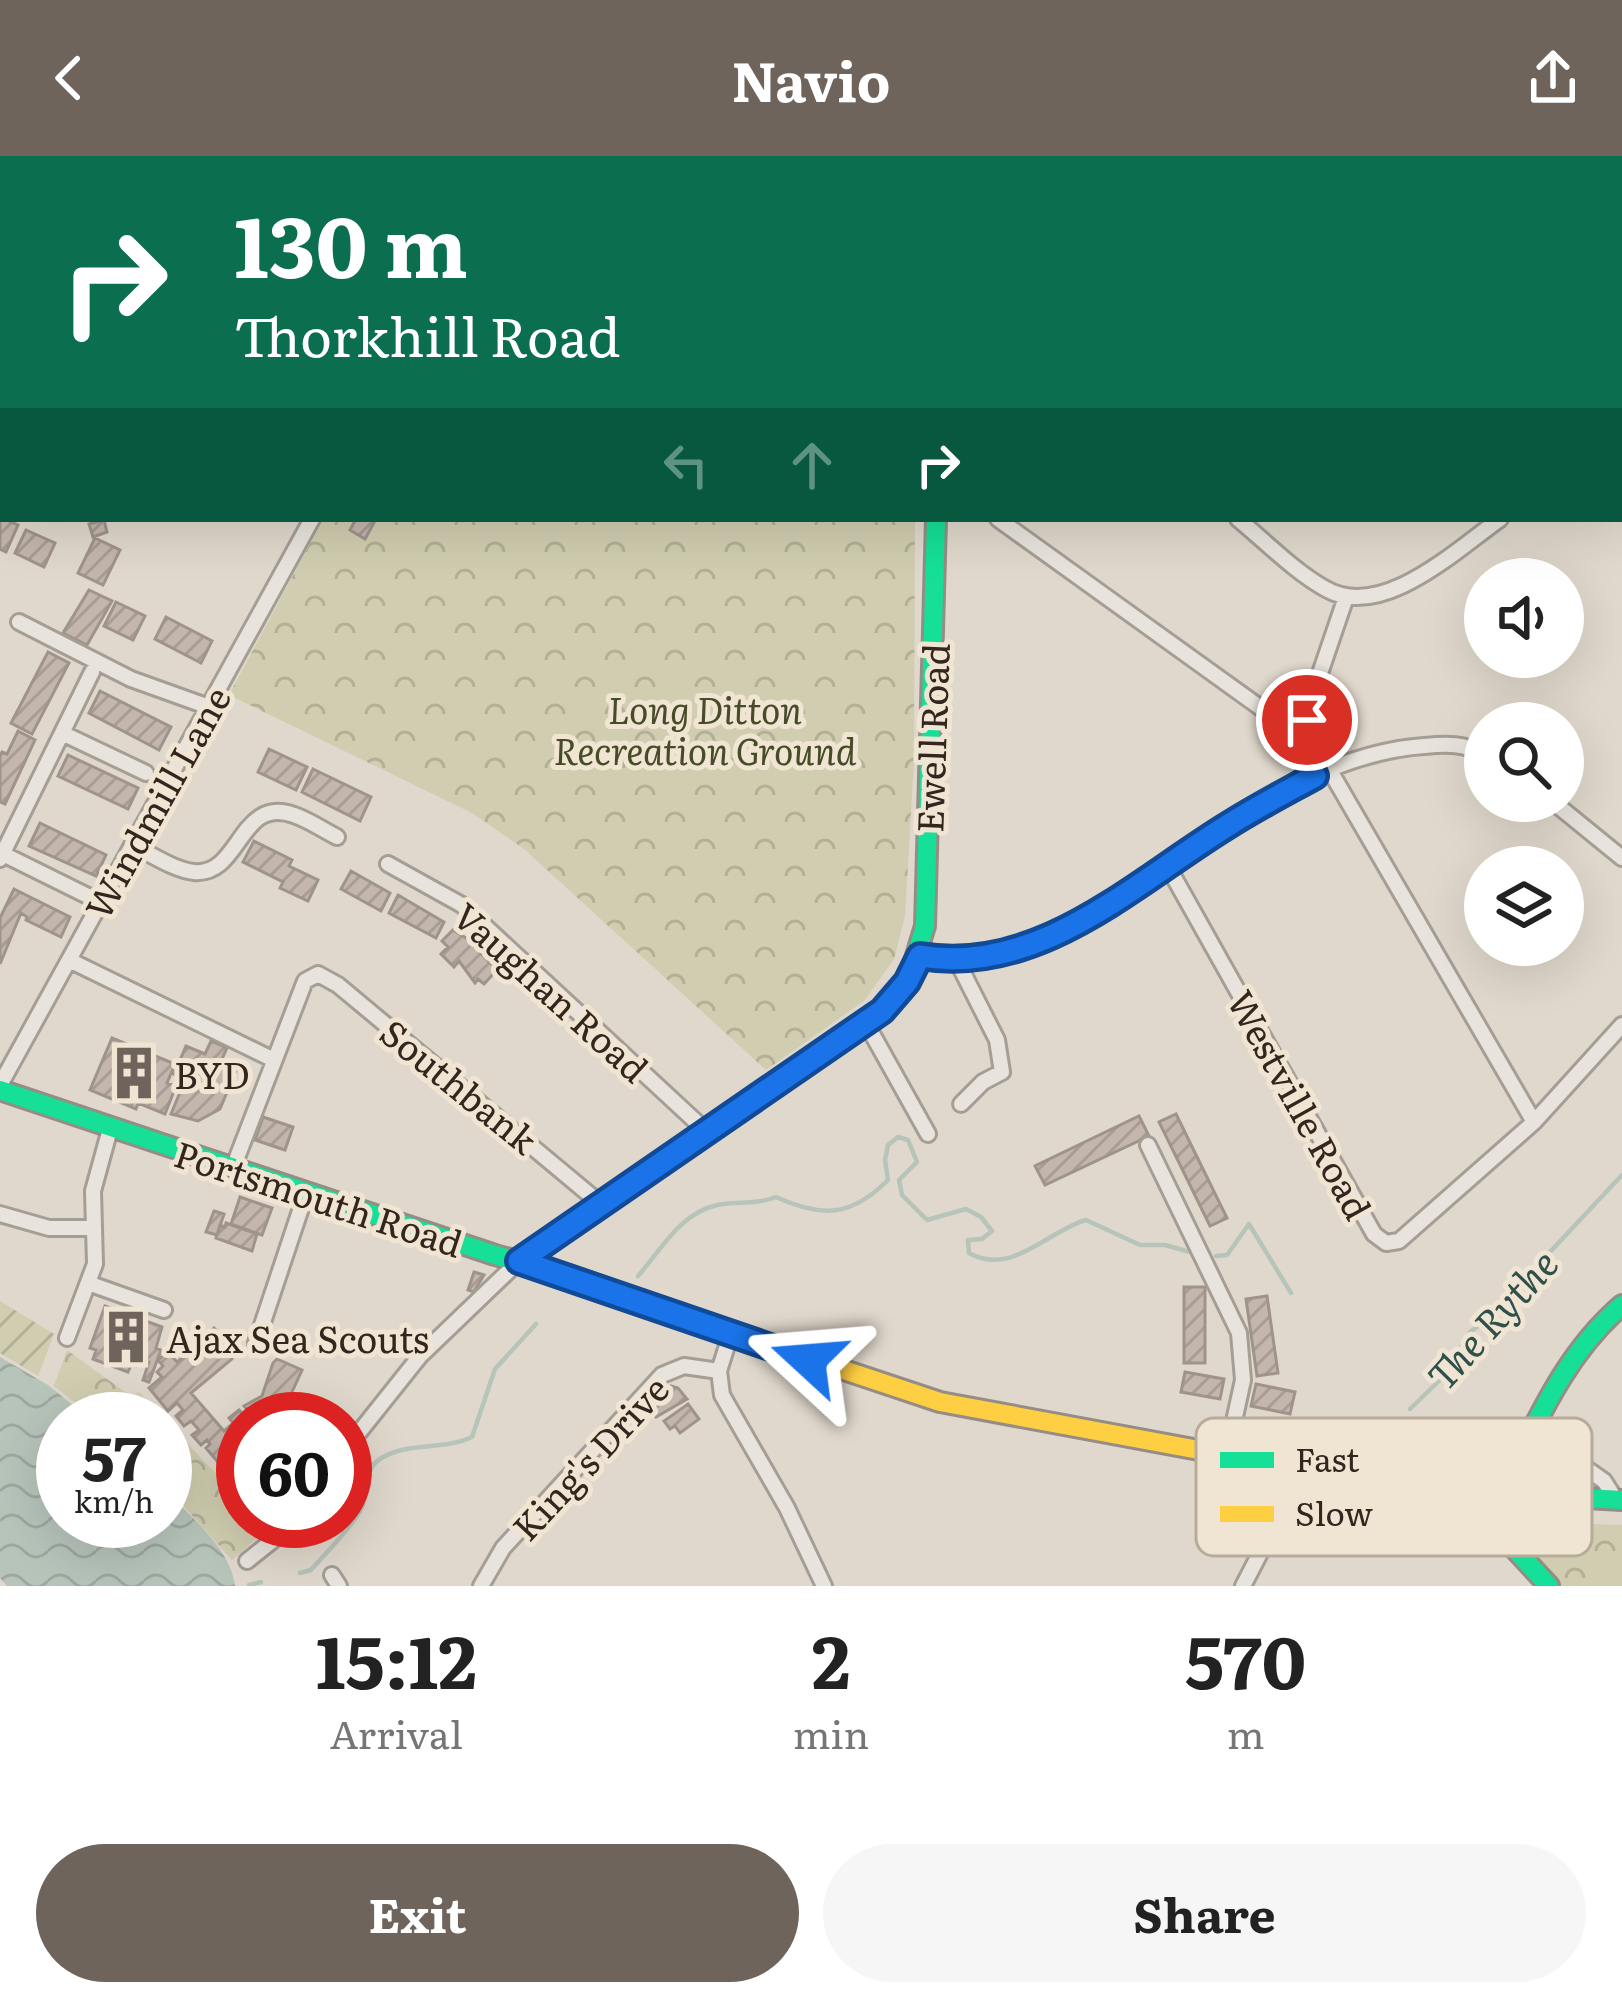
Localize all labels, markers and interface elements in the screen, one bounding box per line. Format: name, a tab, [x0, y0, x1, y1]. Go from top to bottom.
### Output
text: Navio	[732, 38, 890, 119]
icon: back	[36, 45, 102, 111]
icon: share	[1520, 45, 1586, 111]
text: 130 m	[234, 179, 468, 304]
icon: right	[36, 204, 192, 360]
text: Thorkhill Road	[234, 293, 620, 374]
icon: left	[653, 432, 719, 498]
icon: ahead	[779, 432, 845, 498]
icon: right	[905, 432, 971, 498]
map controls	[1464, 558, 1584, 966]
button: sound	[1464, 558, 1584, 678]
street label: Ewell Road	[901, 642, 961, 834]
pin	[1256, 669, 1358, 771]
street label: Windmill Lane	[70, 676, 242, 928]
park label: Long Ditton Recreation Ground	[554, 682, 857, 776]
icon: arrive	[1274, 687, 1340, 753]
button: search	[1464, 702, 1584, 822]
button: layers	[1464, 846, 1584, 966]
street label: Vaughan Road	[443, 889, 661, 1093]
street label: Westville Road	[1216, 980, 1386, 1228]
street label: Southbank	[370, 1005, 551, 1165]
building icon: BYD	[105, 1044, 163, 1102]
place label: BYD	[174, 1047, 250, 1100]
street label: Portsmouth Road	[168, 1125, 470, 1269]
water label: The Rythe	[1412, 1235, 1570, 1401]
position arrow	[745, 1297, 871, 1423]
building icon: Ajax Sea Scouts	[97, 1308, 155, 1366]
place label: Ajax Sea Scouts	[166, 1311, 429, 1364]
street label: King's Drive	[499, 1363, 679, 1551]
speed limit sign: 60	[216, 1392, 372, 1548]
text: 57	[82, 1410, 146, 1499]
legend	[1196, 1418, 1592, 1556]
text: Fast	[1295, 1433, 1360, 1482]
text: km/h	[74, 1478, 154, 1522]
text: Slow	[1295, 1487, 1373, 1536]
text: 15:12	[316, 1604, 477, 1711]
text: 2	[812, 1604, 850, 1711]
text: 570	[1185, 1604, 1306, 1711]
text: Arrival	[330, 1703, 463, 1761]
text: min	[793, 1703, 869, 1761]
text: m	[1227, 1703, 1265, 1761]
button: Exit	[36, 1844, 799, 1982]
button: Share	[823, 1844, 1586, 1982]

